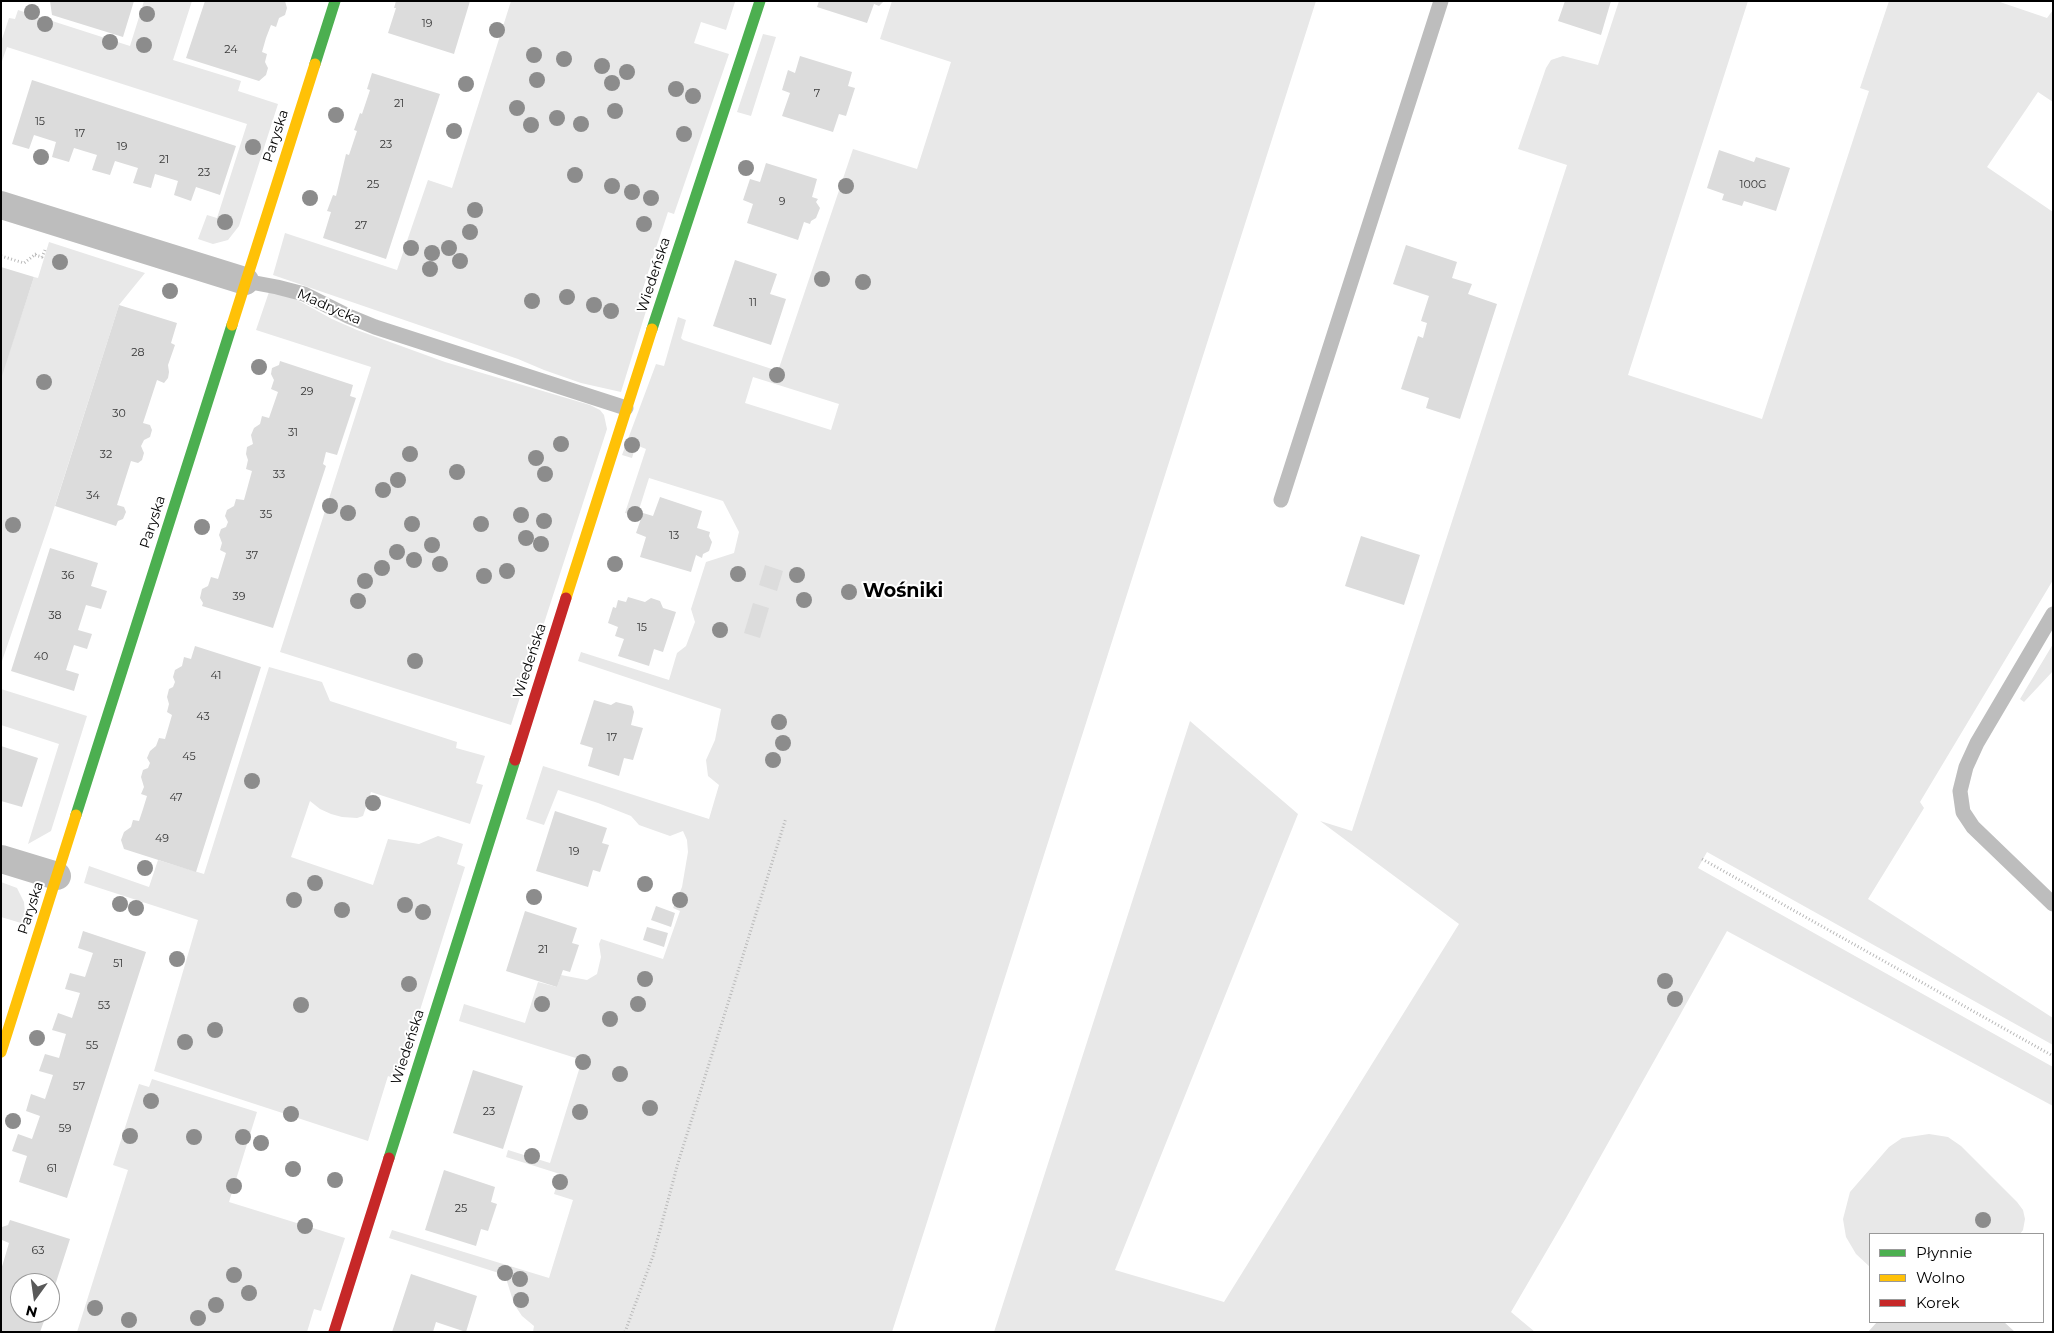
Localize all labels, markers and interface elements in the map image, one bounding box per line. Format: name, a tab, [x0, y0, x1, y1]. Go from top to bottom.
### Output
house number: 19	[422, 17, 432, 31]
house number: 24	[224, 43, 238, 57]
house number: 7	[814, 87, 820, 101]
house number: 21	[394, 97, 404, 111]
street label: Paryska	[260, 108, 292, 164]
house number: 15	[35, 115, 45, 129]
house number: 17	[75, 127, 85, 141]
house number: 23	[380, 138, 392, 152]
house number: 19	[117, 140, 127, 154]
house number: 21	[159, 153, 169, 167]
house number: 23	[198, 166, 210, 180]
house number: 25	[367, 178, 379, 192]
house number: 100G	[1739, 178, 1767, 192]
house number: 9	[779, 195, 785, 209]
house number: 27	[355, 219, 367, 233]
street label: Wiedeńska	[634, 235, 674, 315]
street label: Madrycka	[294, 285, 364, 329]
house number: 11	[749, 296, 757, 310]
house number: 28	[131, 346, 145, 360]
house number: 29	[301, 385, 313, 399]
house number: 30	[112, 407, 126, 421]
house number: 31	[288, 426, 298, 440]
house number: 32	[100, 448, 112, 462]
house number: 33	[273, 468, 285, 482]
house number: 34	[86, 489, 100, 503]
street label: Paryska	[137, 494, 169, 550]
house number: 35	[260, 508, 272, 522]
house number: 13	[669, 529, 679, 543]
house number: 37	[246, 549, 258, 563]
house number: 36	[62, 569, 74, 583]
district label: Wośniki	[863, 580, 943, 602]
house number: 39	[233, 590, 245, 604]
house number: 38	[48, 609, 62, 623]
street label: Wiedeńska	[510, 621, 550, 701]
house number: 15	[637, 621, 647, 635]
house number: 40	[34, 650, 48, 664]
house number: 41	[211, 669, 221, 683]
house number: 43	[196, 710, 210, 724]
house number: 17	[607, 731, 617, 745]
house number: 45	[182, 750, 196, 764]
house number: 47	[169, 791, 183, 805]
house number: 49	[155, 832, 169, 846]
house number: 19	[569, 845, 579, 859]
street label: Paryska	[15, 880, 47, 936]
house number: 21	[538, 943, 548, 957]
house number: 51	[113, 957, 123, 971]
house number: 53	[98, 999, 110, 1013]
street label: Wiedeńska	[388, 1007, 428, 1087]
house number: 55	[86, 1039, 98, 1053]
house number: 57	[73, 1080, 85, 1094]
house number: 23	[483, 1105, 495, 1119]
house number: 59	[59, 1122, 71, 1136]
house number: 61	[47, 1162, 57, 1176]
house number: 25	[455, 1202, 467, 1216]
legend	[1869, 1233, 2044, 1323]
text: Płynnie	[1916, 1243, 1972, 1262]
house number: 63	[32, 1244, 44, 1258]
text: Wolno	[1916, 1268, 1965, 1287]
north arrow	[10, 1273, 60, 1323]
text: Korek	[1916, 1293, 1960, 1312]
text: N	[24, 1301, 39, 1322]

